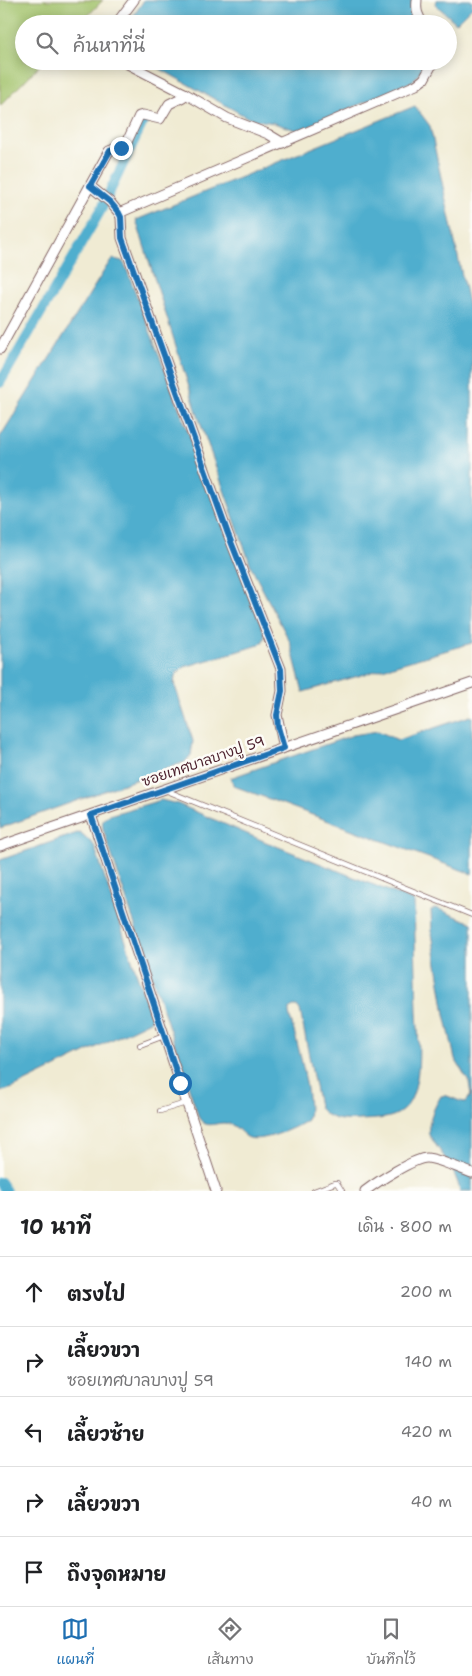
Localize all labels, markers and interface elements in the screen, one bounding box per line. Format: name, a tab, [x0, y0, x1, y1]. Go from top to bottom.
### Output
search box	[15, 15, 457, 70]
icon: search	[33, 29, 61, 57]
text: ค้นหาที่นี่	[73, 33, 145, 58]
route end	[110, 137, 133, 160]
street label: ซอยเทศบาลบางปู 59	[139, 732, 267, 791]
route start	[169, 1072, 192, 1095]
text: 10 นาที	[20, 1213, 91, 1241]
text: เดิน · 800 m	[357, 1216, 452, 1237]
icon: ahead	[20, 1278, 48, 1306]
text: 200 m	[400, 1281, 452, 1302]
text: ตรงไป	[67, 1282, 125, 1307]
text: เลี้ยวขวา	[67, 1338, 140, 1363]
icon: right	[20, 1348, 48, 1376]
text: 140 m	[405, 1351, 452, 1372]
text: ซอยเทศบาลบางปู 59	[67, 1370, 214, 1391]
icon: left	[20, 1418, 48, 1446]
text: 420 m	[401, 1421, 452, 1442]
text: เลี้ยวซ้าย	[67, 1422, 144, 1447]
icon: right	[20, 1488, 48, 1516]
text: 40 m	[410, 1491, 452, 1512]
text: เลี้ยวขวา	[67, 1492, 140, 1517]
icon: arrive	[20, 1558, 48, 1586]
text: ถึงจุดหมาย	[67, 1562, 166, 1587]
tab: แผนที่	[56, 1615, 94, 1669]
tab: เส้นทาง	[207, 1615, 253, 1669]
tab: บันทึกไว้	[366, 1615, 416, 1669]

